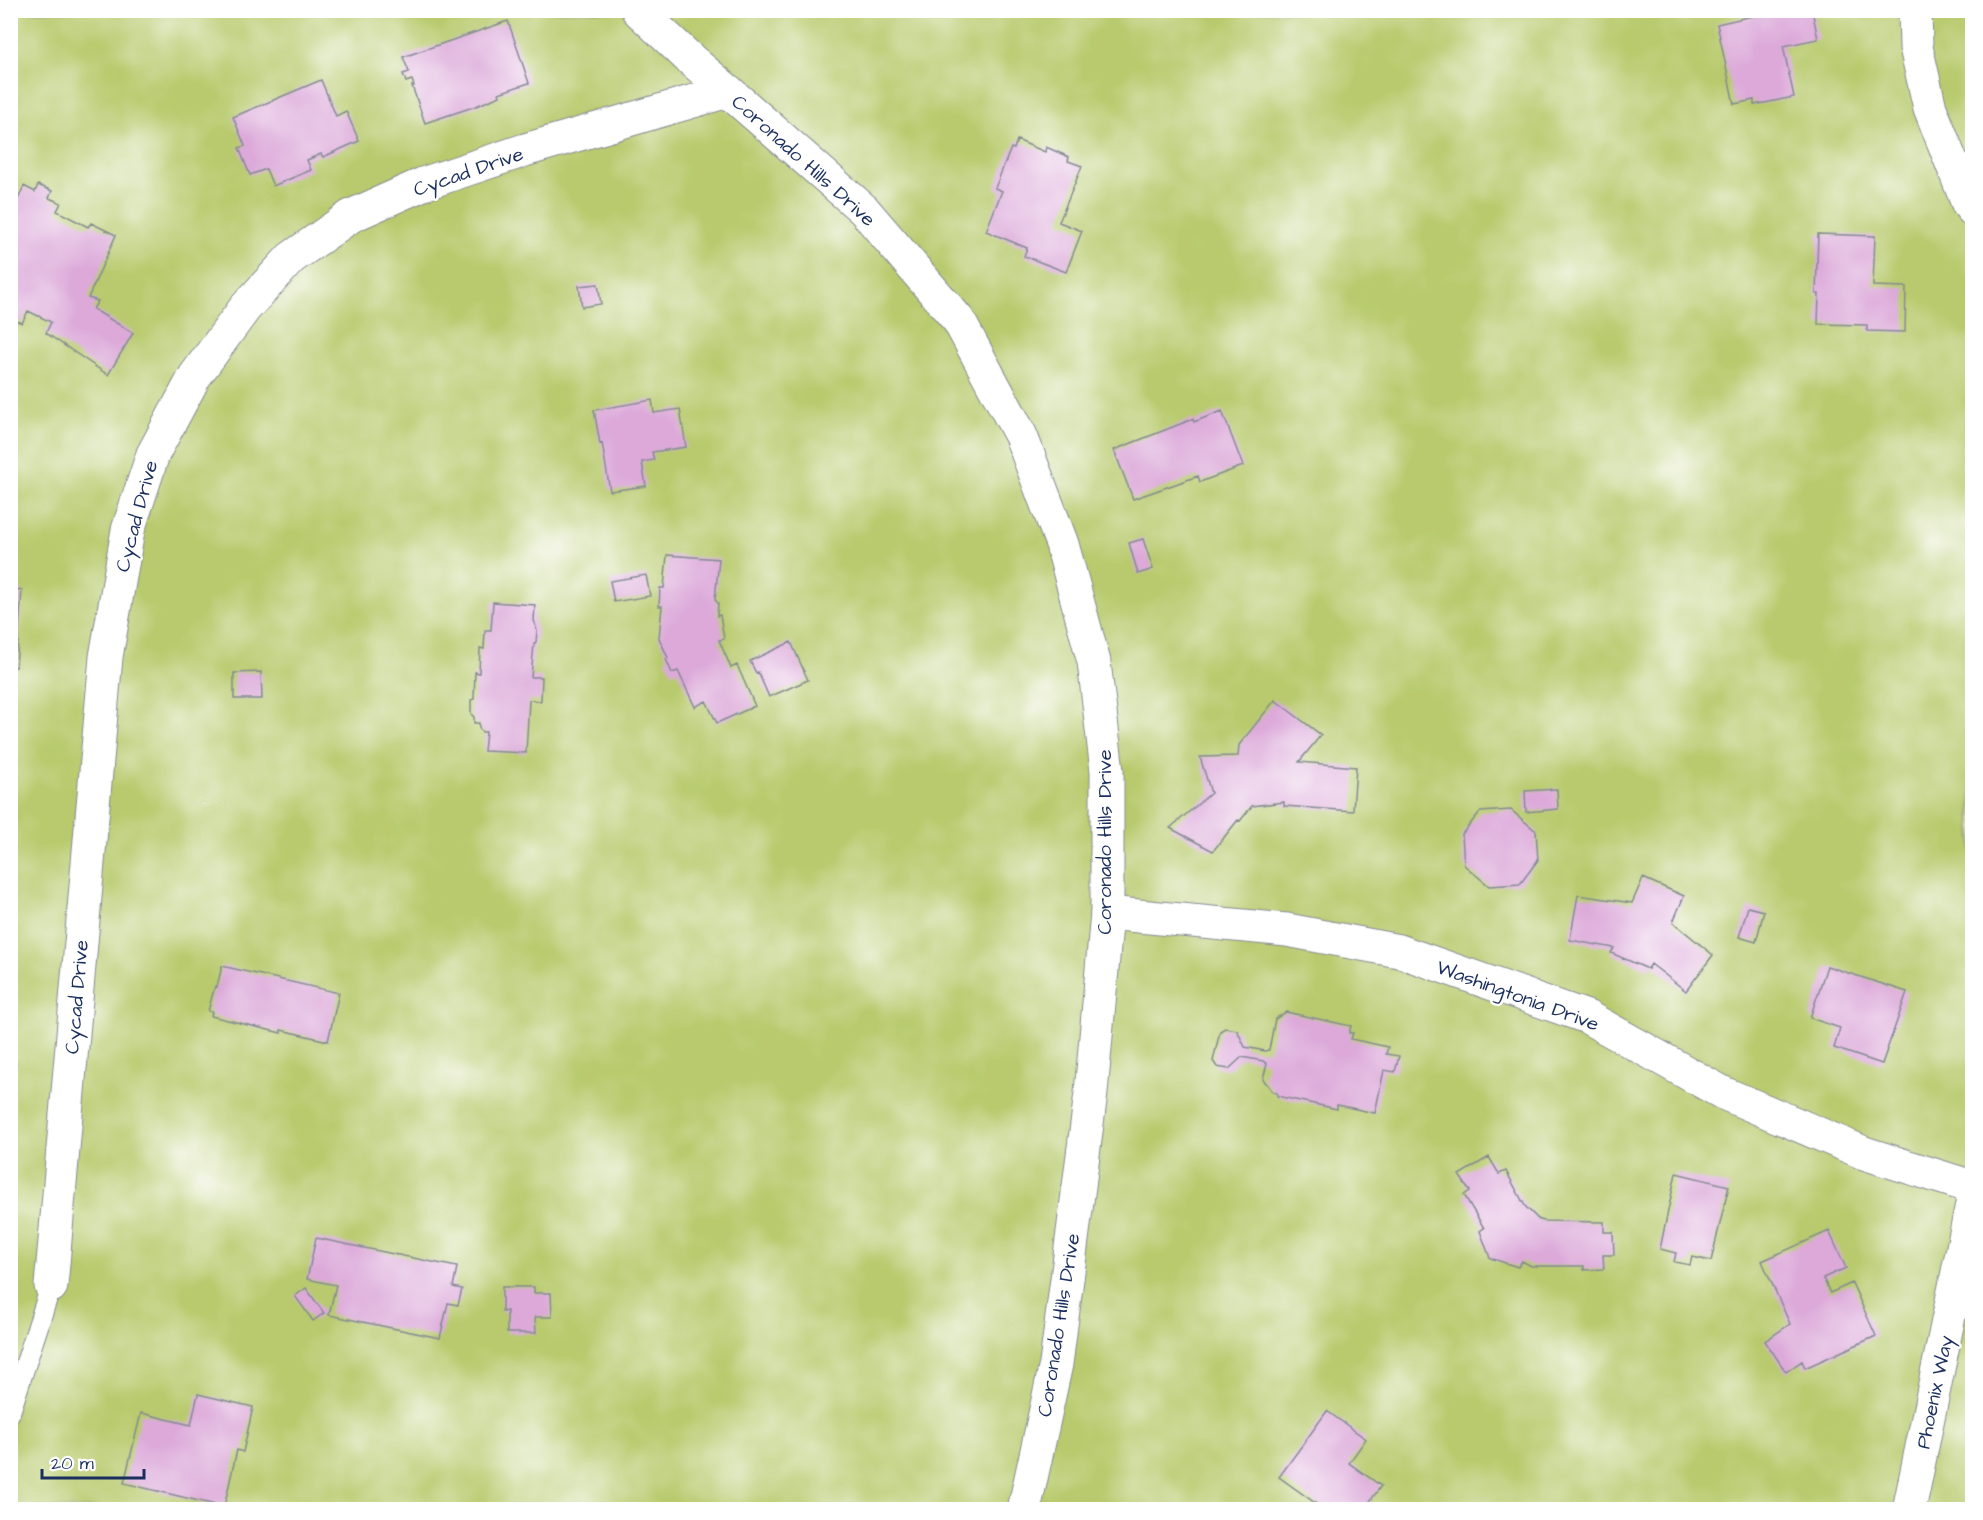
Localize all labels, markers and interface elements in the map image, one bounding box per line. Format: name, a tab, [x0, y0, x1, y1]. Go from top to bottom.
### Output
street label: Coronado Hills Drive	[725, 88, 882, 233]
street label: Cycad Drive	[410, 140, 527, 205]
street label: Cycad Drive	[109, 457, 166, 575]
street label: Coronado Hills Drive	[1091, 749, 1119, 935]
street label: Cycad Drive	[58, 939, 97, 1055]
street label: Washingtonia Drive	[1432, 954, 1603, 1039]
street label: Coronado Hills Drive	[1031, 1231, 1087, 1419]
street label: Phoenix Way	[1909, 1333, 1962, 1452]
scale bar	[42, 1442, 144, 1480]
text: 20 m	[51, 1451, 94, 1476]

